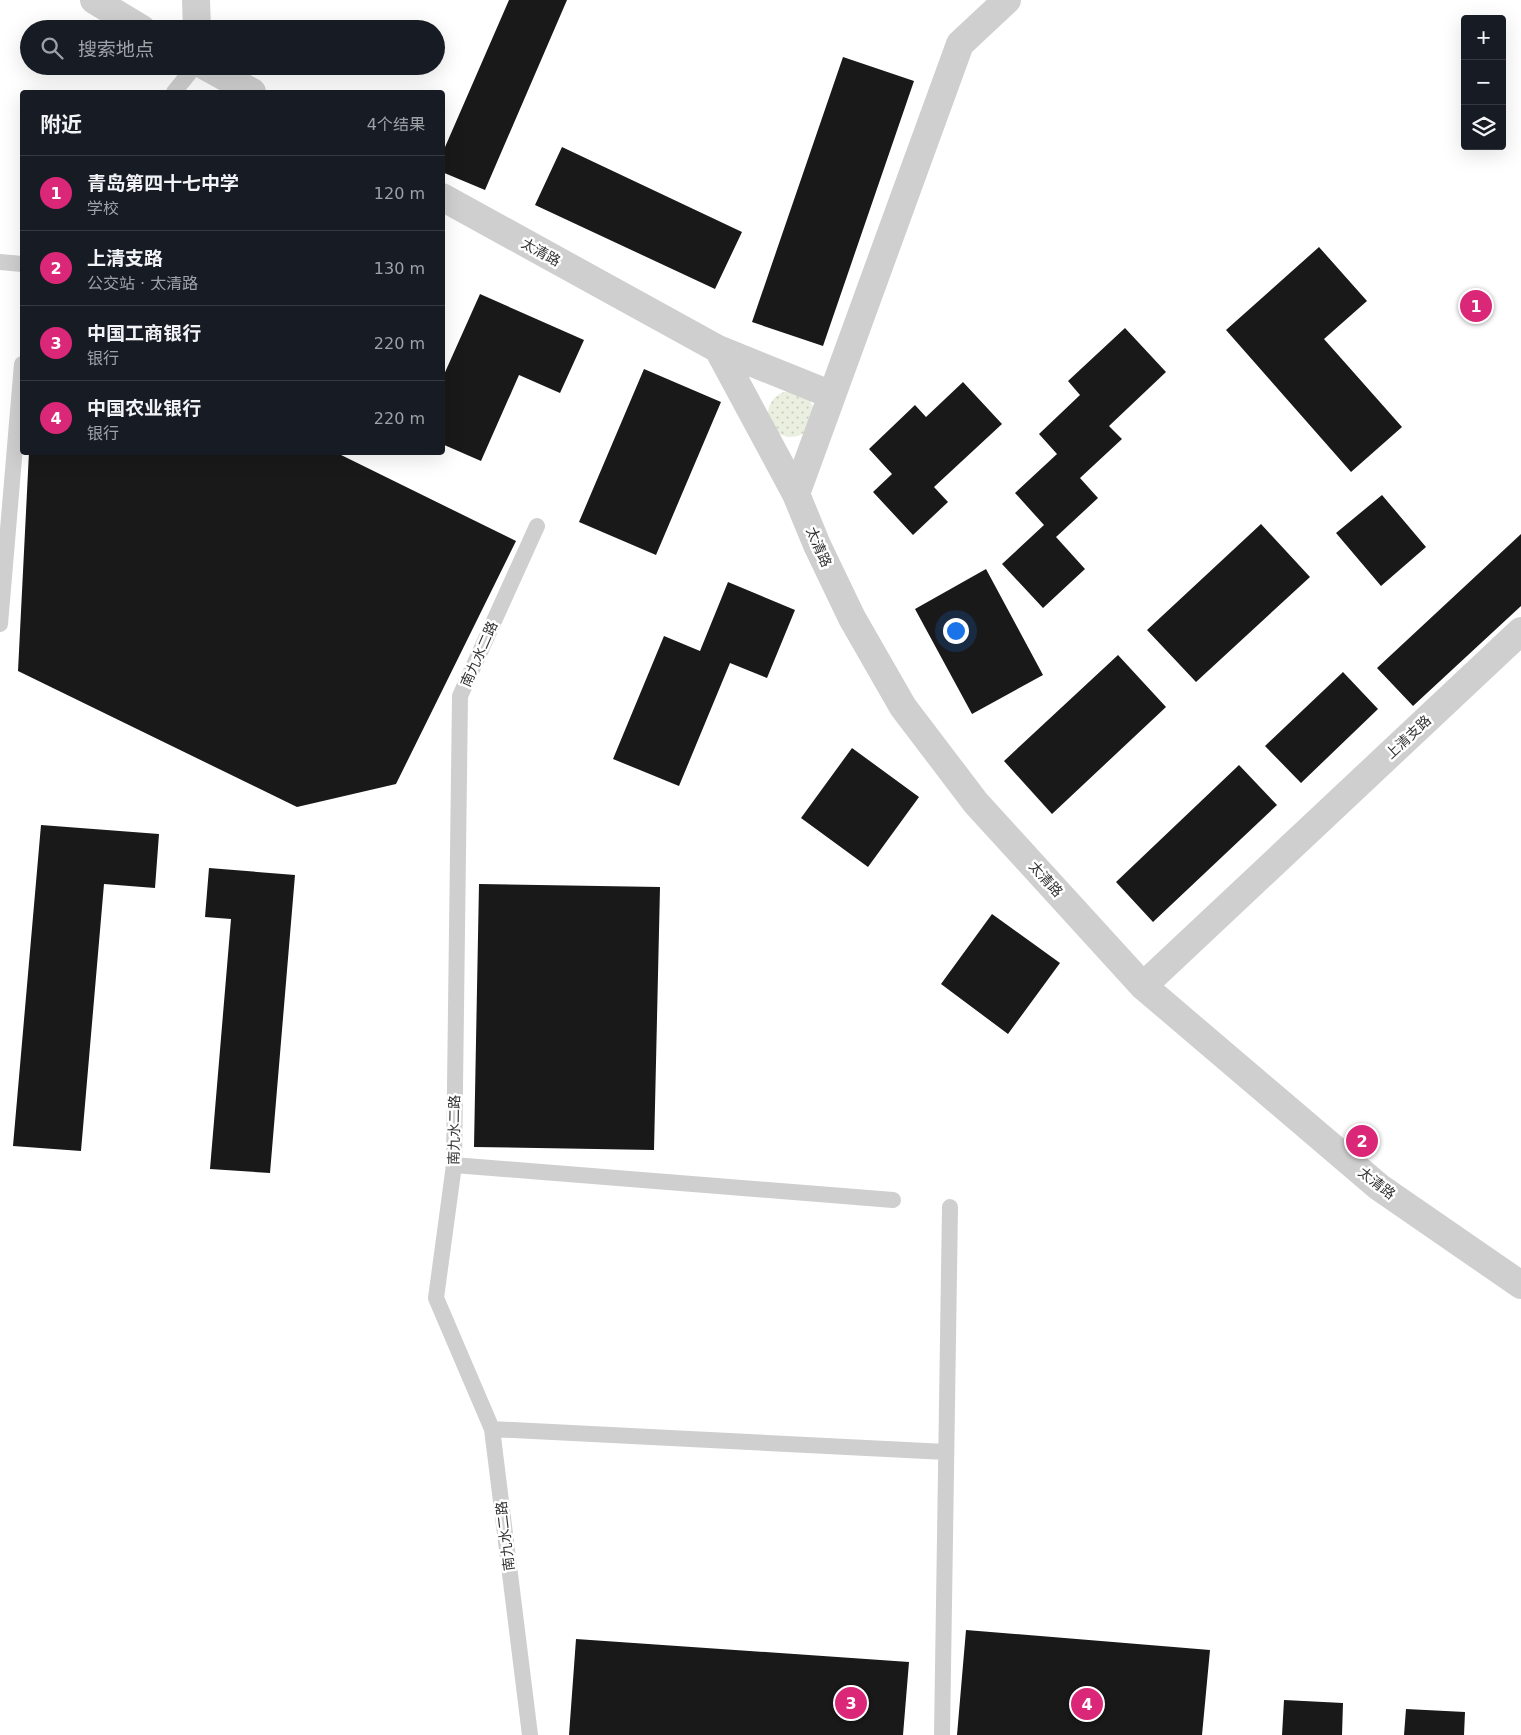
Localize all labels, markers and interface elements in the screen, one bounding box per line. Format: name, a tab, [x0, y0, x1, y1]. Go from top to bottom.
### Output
map controls	[1461, 15, 1506, 150]
button: +	[1461, 15, 1506, 60]
search box	[20, 20, 445, 75]
icon: search	[38, 34, 66, 62]
text: 搜索地点	[78, 38, 154, 60]
button: −	[1461, 60, 1506, 105]
button: layers	[1461, 105, 1506, 150]
text: 附近	[40, 113, 82, 137]
text: 4个结果	[367, 115, 425, 134]
text: 青岛第四十七中学	[87, 172, 239, 194]
text: 1	[50, 184, 62, 203]
text: 120 m	[374, 184, 425, 203]
text: 学校	[87, 199, 119, 218]
street label: 太清路	[519, 235, 563, 269]
text: 上清支路	[87, 247, 163, 269]
text: 2	[50, 259, 62, 278]
text: 130 m	[374, 259, 425, 278]
text: 公交站 · 太清路	[87, 274, 198, 293]
pin: 1	[1460, 287, 1492, 325]
text: 中国工商银行	[87, 322, 201, 344]
text: 3	[50, 334, 62, 353]
text: 220 m	[374, 334, 425, 353]
text: 银行	[87, 349, 119, 368]
text: 中国农业银行	[87, 397, 201, 419]
text: 4	[50, 409, 62, 428]
text: 220 m	[374, 409, 425, 428]
text: 银行	[87, 424, 119, 443]
street label: 太清路	[803, 525, 835, 569]
your location	[943, 618, 969, 644]
street label: 南九水二路	[457, 619, 501, 689]
street label: 上清支路	[1382, 712, 1434, 762]
street label: 太清路	[1026, 858, 1066, 900]
street label: 南九水二路	[445, 1095, 463, 1165]
pin: 2	[1346, 1122, 1378, 1160]
street label: 太清路	[1356, 1164, 1398, 1202]
street label: 南九水二路	[493, 1500, 517, 1572]
pin: 3	[835, 1684, 867, 1722]
pin: 4	[1071, 1685, 1103, 1723]

